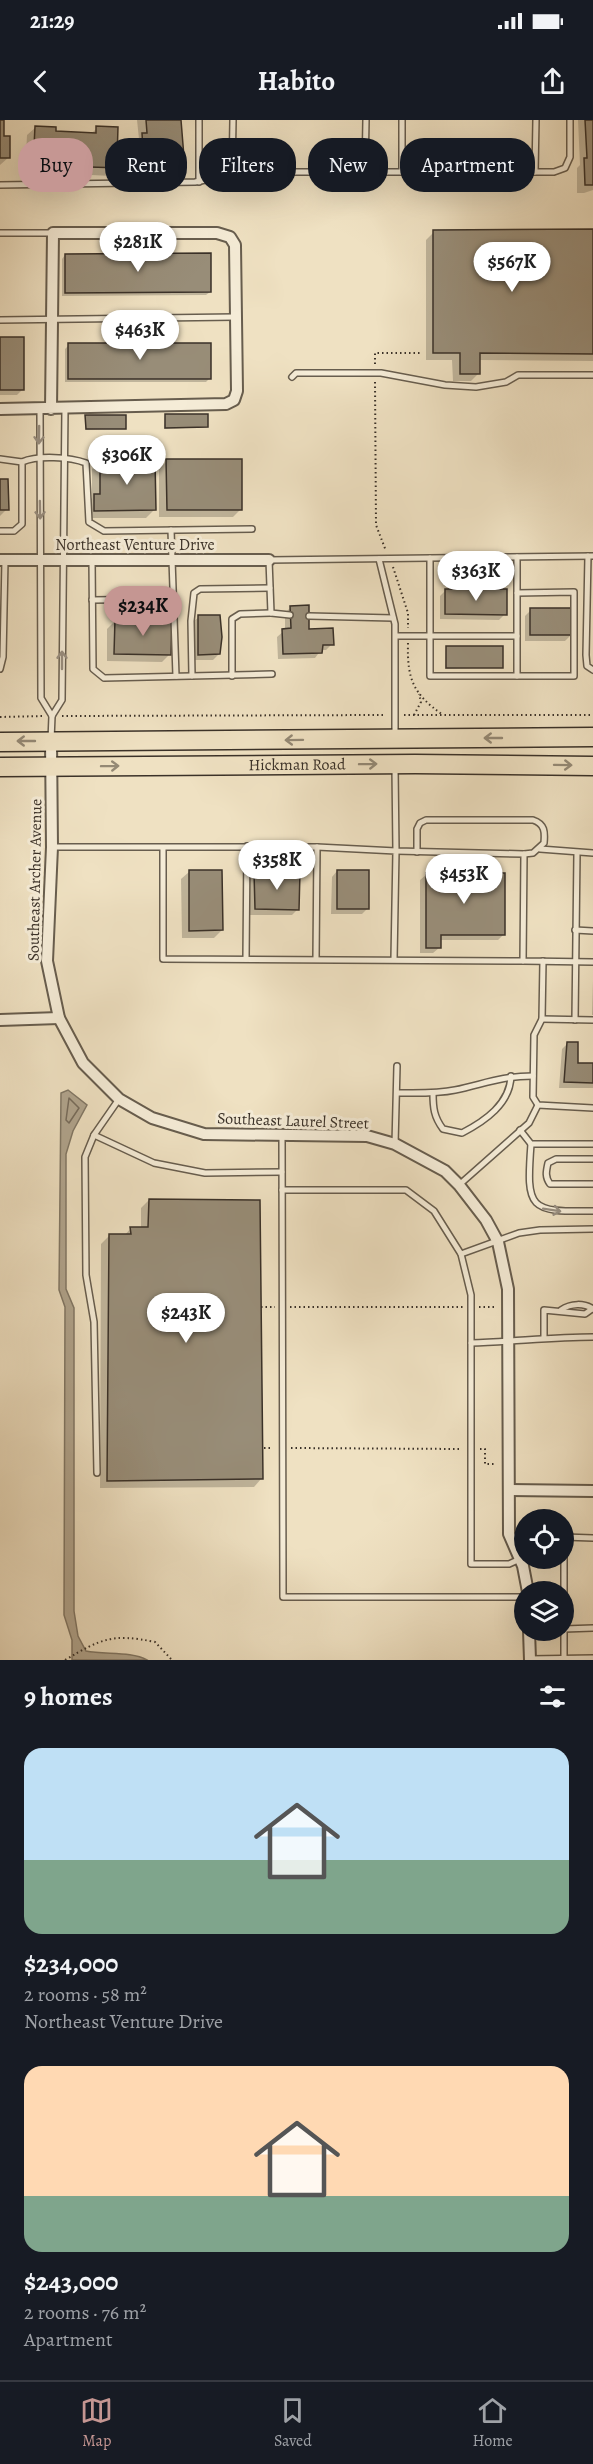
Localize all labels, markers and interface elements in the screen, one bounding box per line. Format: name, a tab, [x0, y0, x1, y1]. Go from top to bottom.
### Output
text: 21:29	[30, 6, 75, 36]
text: Habito	[258, 63, 335, 99]
icon: back	[24, 65, 57, 98]
icon: share	[536, 65, 569, 98]
chip: Buy	[18, 138, 93, 192]
chip: Rent	[105, 138, 187, 192]
chip: Filters	[199, 138, 296, 192]
chip: New	[308, 138, 388, 192]
chip: Apartment	[400, 138, 535, 192]
pin: $281K	[96, 222, 180, 273]
text: $281K	[114, 228, 162, 255]
pin: $567K	[470, 242, 554, 293]
text: $567K	[488, 248, 536, 275]
pin: $463K	[98, 310, 182, 361]
text: $463K	[115, 316, 165, 343]
one-way arrow	[34, 424, 45, 444]
pin: $306K	[85, 435, 169, 486]
text: $306K	[102, 441, 152, 468]
one-way arrow	[34, 500, 46, 520]
street label: Northeast Venture Drive	[55, 534, 215, 556]
pin: $363K	[434, 551, 518, 602]
text: $363K	[452, 557, 501, 584]
pin: $234K	[101, 586, 185, 637]
text: $234K	[118, 592, 168, 619]
one-way arrow	[56, 651, 68, 671]
one-way arrow	[483, 732, 503, 744]
one-way arrow	[16, 735, 36, 747]
one-way arrow	[285, 735, 305, 746]
street label: Hickman Road	[248, 753, 346, 776]
one-way arrow	[357, 758, 377, 770]
one-way arrow	[552, 759, 572, 771]
one-way arrow	[99, 761, 119, 772]
street label: Southeast Archer Avenue	[23, 799, 47, 961]
pin: $358K	[235, 840, 319, 891]
text: $358K	[252, 846, 302, 873]
pin: $453K	[422, 854, 506, 905]
text: $453K	[440, 860, 489, 887]
street label: Southeast Laurel Street	[217, 1107, 369, 1135]
one-way arrow	[542, 1205, 562, 1216]
pin: $243K	[144, 1293, 228, 1344]
text: $243K	[161, 1299, 211, 1326]
map controls	[514, 1509, 574, 1641]
button: locate	[514, 1509, 574, 1569]
button: layers	[514, 1581, 574, 1641]
text: 9 homes	[24, 1679, 113, 1714]
icon: filters	[536, 1680, 569, 1713]
icon: home	[243, 1787, 351, 1895]
text: $234,000	[24, 1946, 118, 1981]
text: 2 rooms · 58 m²	[24, 1981, 147, 2008]
text: Northeast Venture Drive	[24, 2008, 223, 2035]
icon: home	[243, 2105, 351, 2213]
text: $243,000	[24, 2264, 118, 2299]
text: 2 rooms · 76 m²	[24, 2299, 146, 2326]
text: Apartment	[24, 2326, 113, 2353]
tab: Map	[80, 2394, 113, 2452]
tab: Saved	[274, 2394, 312, 2452]
tab: Home	[472, 2394, 513, 2452]

